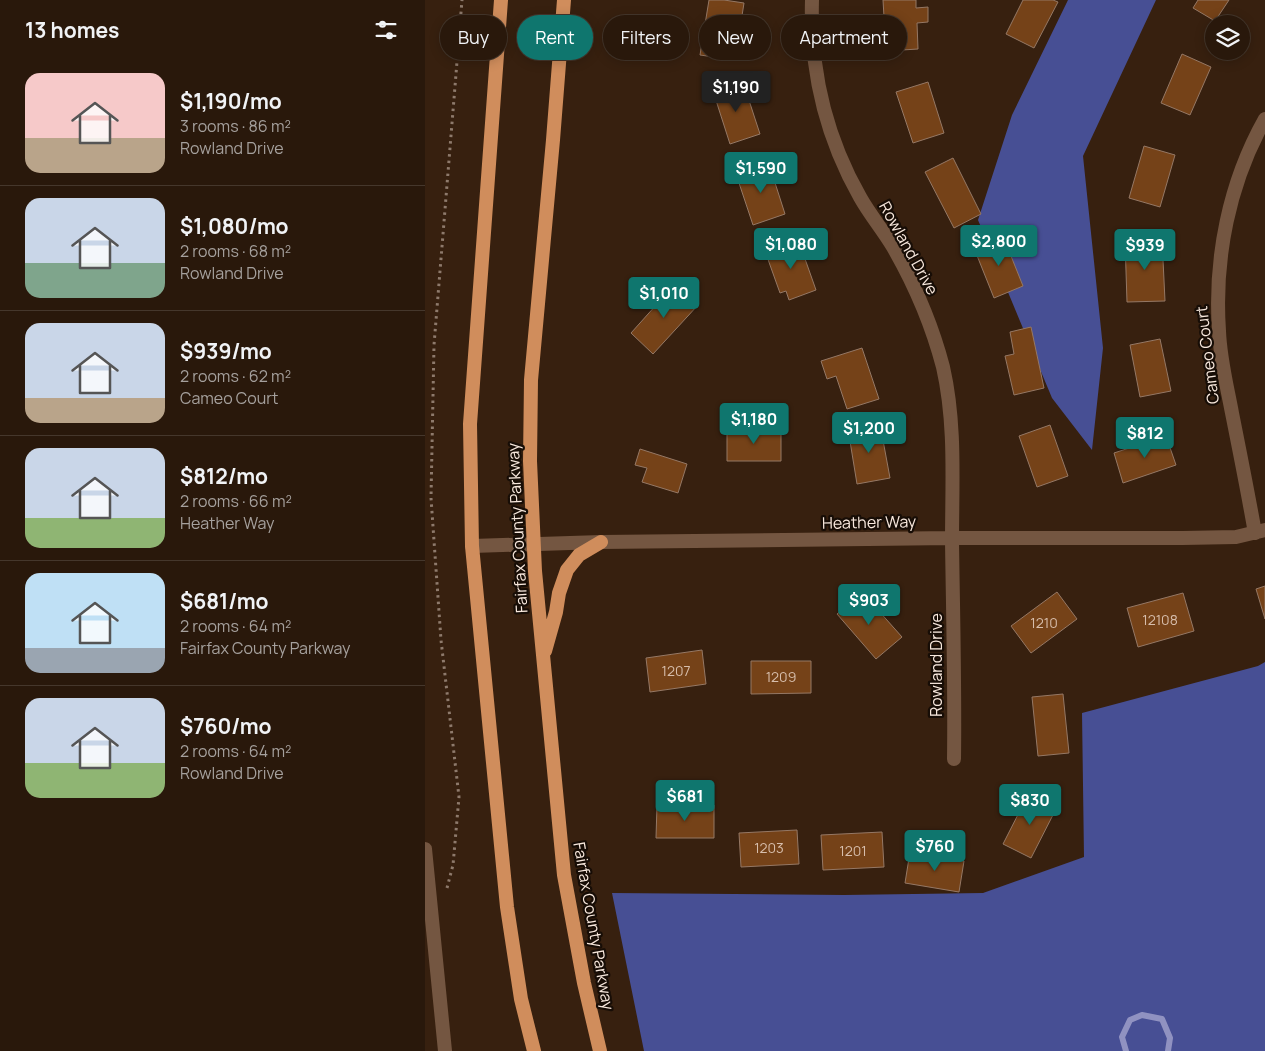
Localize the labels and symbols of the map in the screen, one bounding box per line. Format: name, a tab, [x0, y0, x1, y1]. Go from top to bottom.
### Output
pin: $1,190	[695, 70, 777, 113]
pin: $1,590	[720, 152, 802, 194]
street label: Rowland Drive	[874, 197, 944, 299]
pin: $2,800	[958, 224, 1040, 267]
pin: $1,080	[750, 228, 832, 270]
pin: $939	[1115, 228, 1175, 271]
pin: $1,010	[623, 276, 705, 319]
street label: Cameo Court	[1190, 305, 1224, 405]
pin: $1,180	[713, 402, 795, 445]
pin: $1,200	[828, 412, 910, 454]
pin: $812	[1115, 416, 1175, 459]
street label: Fairfax County Parkway	[502, 442, 532, 614]
street label: Heather Way	[822, 510, 917, 534]
pin: $903	[839, 584, 899, 626]
house number: 12108	[1142, 610, 1178, 629]
street label: Rowland Drive	[925, 613, 947, 717]
house number: 1210	[1030, 613, 1058, 632]
house number: 1207	[661, 661, 691, 680]
house number: 1209	[766, 667, 796, 686]
pin: $681	[655, 780, 715, 822]
pin: $830	[1000, 784, 1060, 826]
pin: $760	[905, 830, 965, 872]
house number: 1203	[754, 838, 784, 857]
street label: Fairfax County Parkway	[568, 840, 620, 1012]
house number: 1201	[839, 841, 867, 860]

